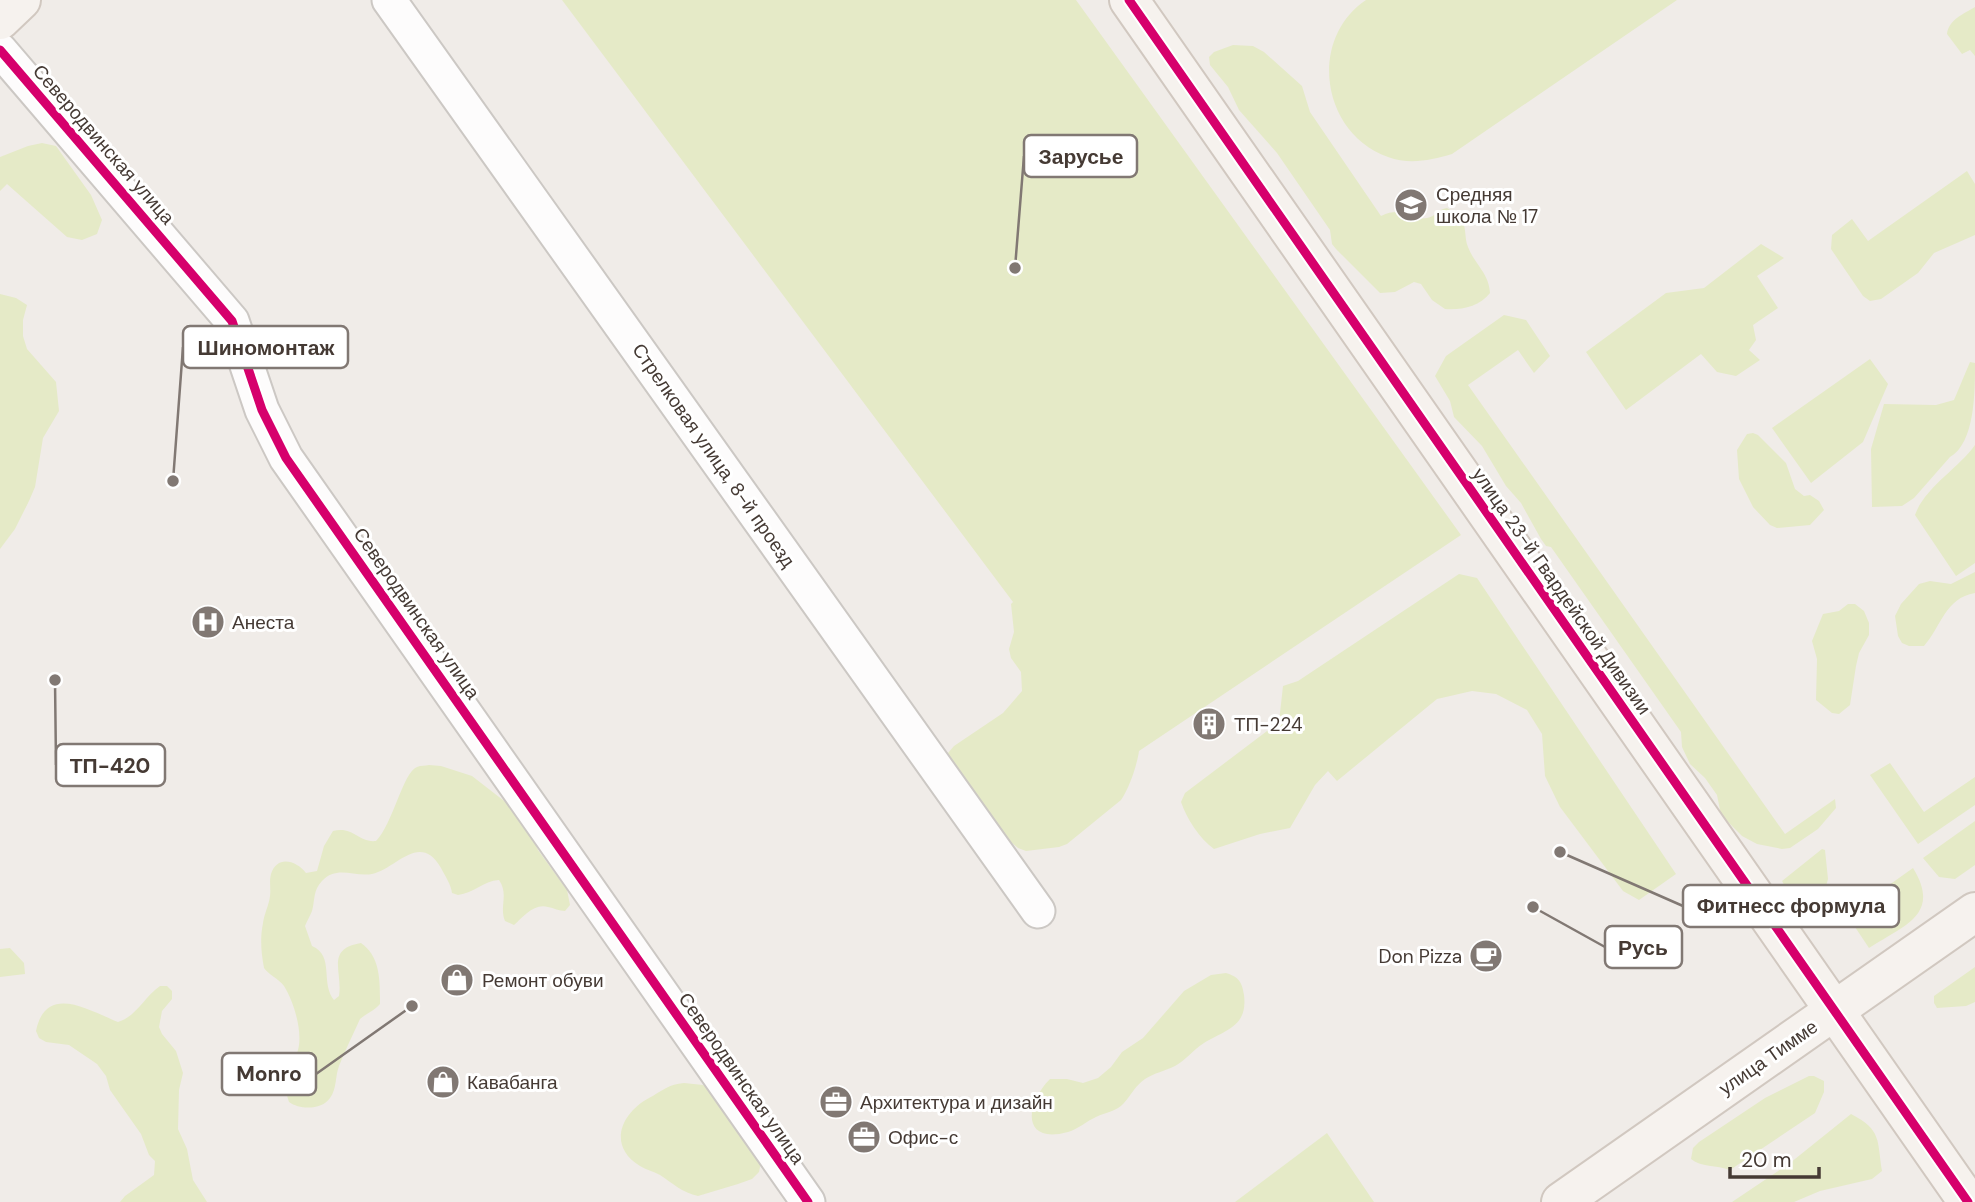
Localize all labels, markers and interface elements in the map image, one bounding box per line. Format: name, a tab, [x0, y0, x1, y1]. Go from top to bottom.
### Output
street label: Северодвинская улица	[27, 59, 180, 230]
callout: Зарусье	[1024, 135, 1137, 177]
text: Зарусье	[1039, 143, 1123, 171]
place label: Средняя школа № 17	[1436, 182, 1538, 229]
school or university icon: Средняя школа № 17	[1392, 186, 1430, 224]
callout: Шиномонтаж	[183, 326, 348, 368]
text: Шиномонтаж	[198, 334, 336, 362]
street label: Стрелковая улица, 8-й проезд	[626, 338, 801, 572]
street label: улица 23-й Гвардейской Дивизии	[1467, 463, 1657, 720]
street label: Северодвинская улица	[348, 523, 486, 704]
hospital icon: Анеста	[189, 603, 227, 641]
place label: Анеста	[232, 610, 295, 635]
building icon: ТП-224	[1190, 705, 1228, 743]
place label: ТП-224	[1234, 712, 1303, 737]
callout: ТП-420	[56, 744, 165, 786]
text: ТП-420	[70, 752, 150, 780]
callout: Фитнесс формула	[1683, 885, 1899, 927]
text: Фитнесс формула	[1697, 892, 1886, 920]
callout: Русь	[1605, 926, 1682, 968]
text: Русь	[1618, 934, 1668, 962]
cafe icon: Don Pizza	[1467, 937, 1505, 975]
place label: Don Pizza	[1378, 944, 1462, 969]
shop icon: Ремонт обуви	[438, 961, 476, 999]
place label: Ремонт обуви	[482, 968, 604, 993]
street label: Северодвинская улица	[673, 988, 811, 1169]
street label: улица Тимме	[1714, 1014, 1823, 1101]
callout: Monro	[222, 1053, 316, 1095]
text: Monro	[236, 1060, 302, 1088]
shop icon: Кавабанга	[424, 1063, 462, 1101]
place label: Кавабанга	[467, 1070, 558, 1095]
office icon: Архитектура и дизайн	[817, 1083, 855, 1121]
place label: Архитектура и дизайн	[860, 1090, 1053, 1115]
office icon: Офис-с	[845, 1118, 883, 1156]
place label: Офис-с	[888, 1125, 958, 1150]
scale bar	[1730, 1136, 1819, 1180]
text: 20 m	[1741, 1146, 1792, 1174]

